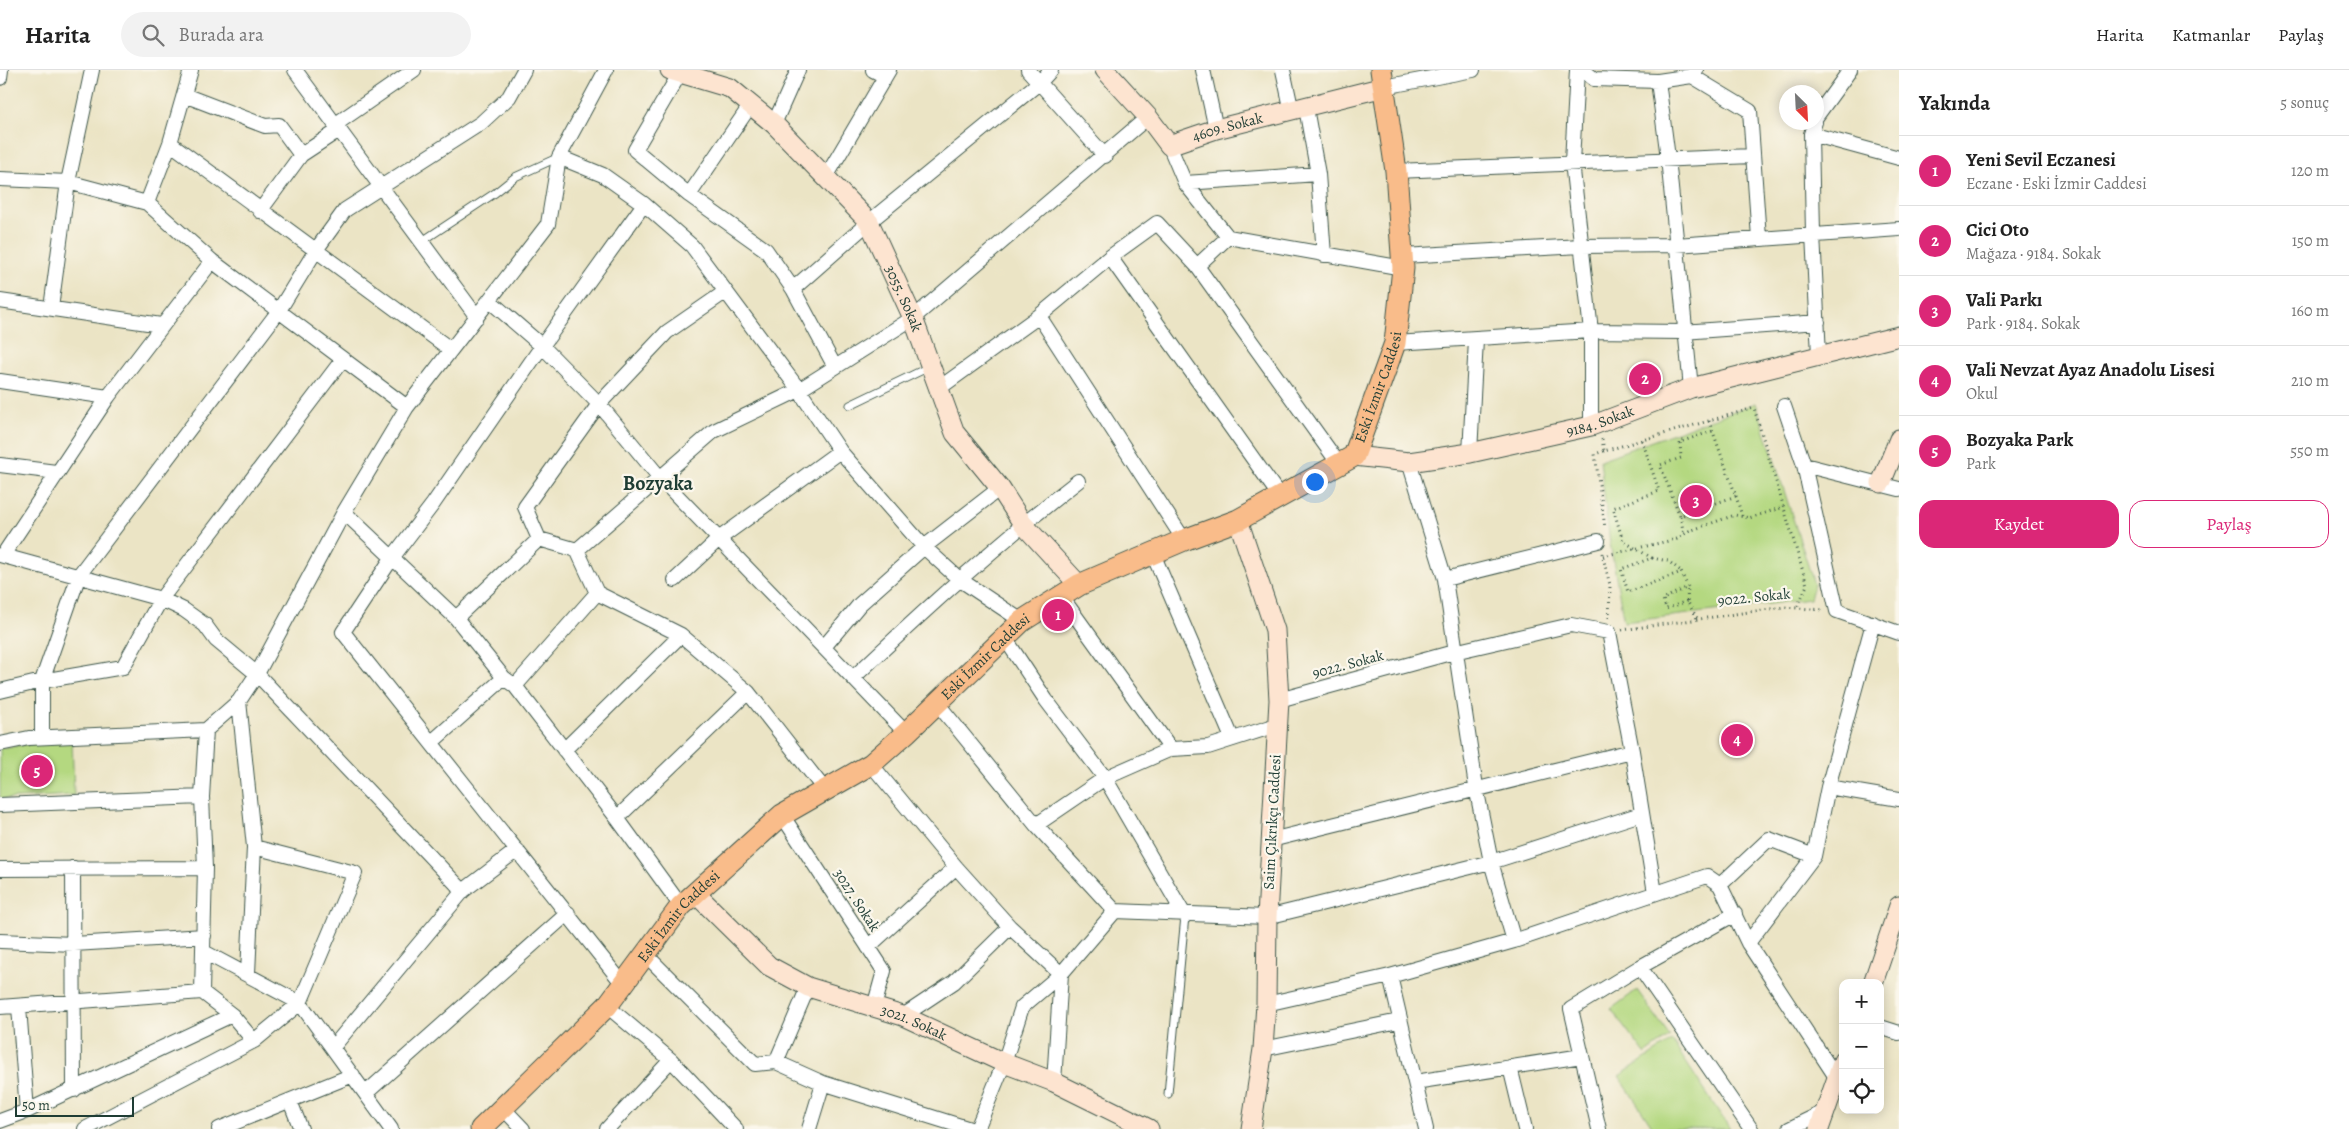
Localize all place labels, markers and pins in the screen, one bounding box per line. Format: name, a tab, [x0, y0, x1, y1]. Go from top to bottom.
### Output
pin: 2	[1629, 360, 1661, 398]
pin: 3	[1680, 482, 1712, 520]
pin: 1	[1042, 596, 1074, 634]
pin: 4	[1721, 721, 1753, 759]
pin: 5	[21, 752, 53, 790]

